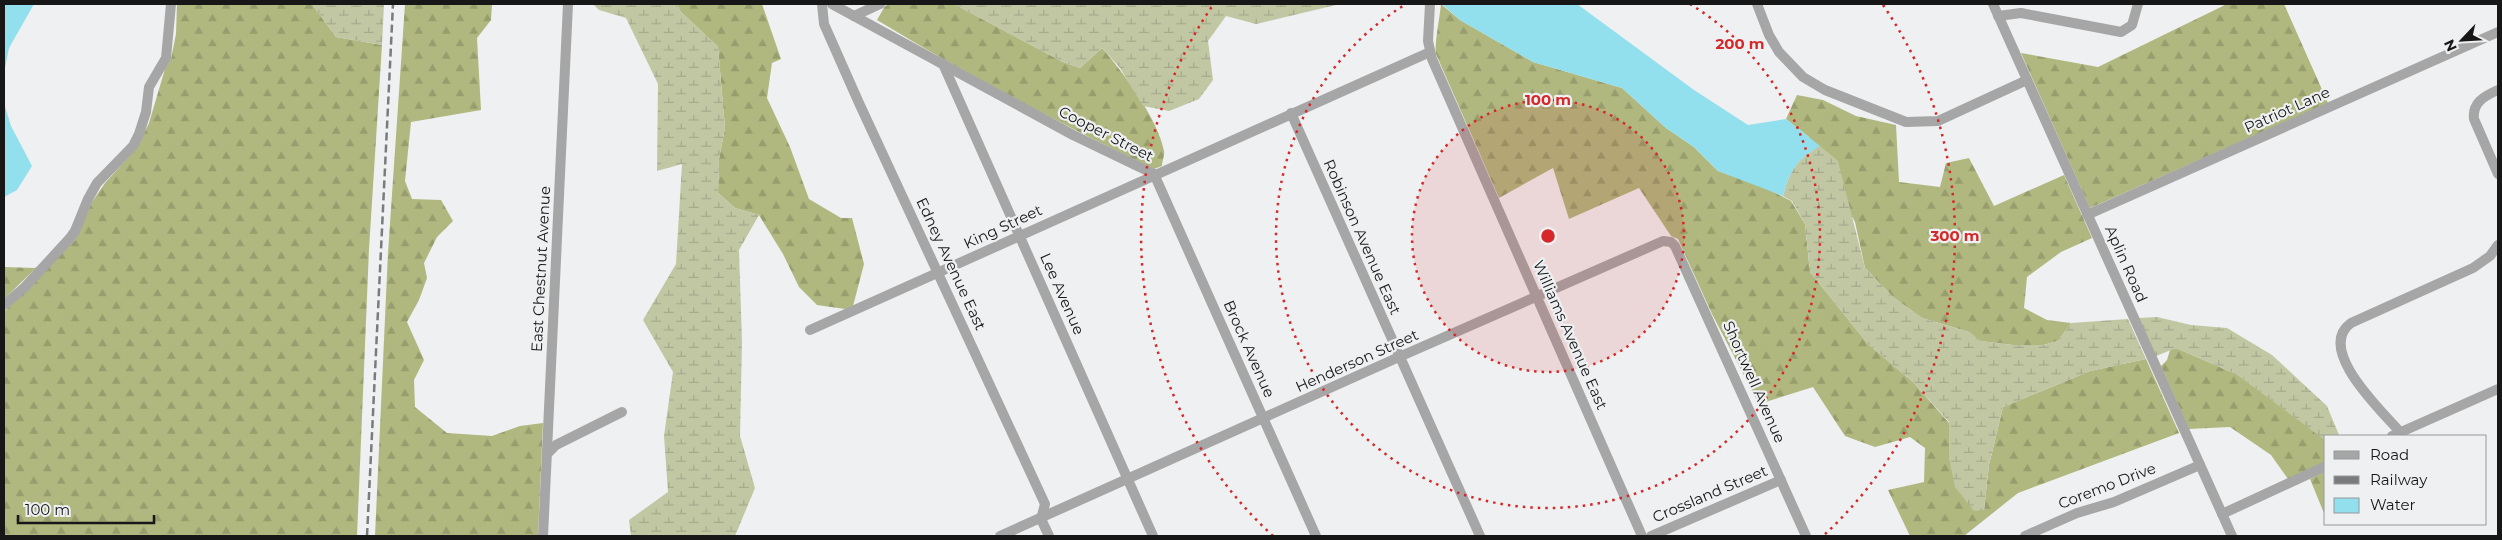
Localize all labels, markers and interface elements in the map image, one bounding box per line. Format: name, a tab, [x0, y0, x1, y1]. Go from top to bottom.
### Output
north arrow	[2437, 15, 2487, 65]
text: 200 m	[1715, 34, 1765, 53]
text: N	[2440, 37, 2461, 54]
street label: Patriot Lane	[2241, 82, 2333, 137]
text: 100 m	[1525, 90, 1571, 109]
street label: Cooper Street	[1056, 102, 1157, 166]
street label: Robinson Avenue East	[1320, 156, 1405, 317]
street label: East Chestnut Avenue	[527, 185, 554, 352]
street label: Edney Avenue East	[912, 195, 990, 333]
street label: King Street	[961, 200, 1045, 253]
street label: Aplin Road	[2101, 222, 2152, 305]
text: 300 m	[1929, 226, 1980, 245]
centre of rings	[1539, 227, 1557, 245]
street label: Lee Avenue	[1036, 250, 1089, 338]
street label: Williams Avenue East	[1529, 257, 1612, 412]
street label: Brock Avenue	[1220, 297, 1279, 400]
street label: Shortwell Avenue	[1719, 318, 1790, 446]
street label: Henderson Street	[1292, 325, 1421, 396]
legend	[2324, 435, 2487, 525]
text: Road	[2370, 445, 2409, 464]
street label: Coremo Drive	[2055, 458, 2158, 513]
street label: Crossland Street	[1649, 461, 1770, 526]
text: Railway	[2370, 470, 2428, 489]
scale bar	[18, 492, 154, 524]
text: Water	[2370, 495, 2416, 514]
text: 100 m	[25, 500, 70, 519]

